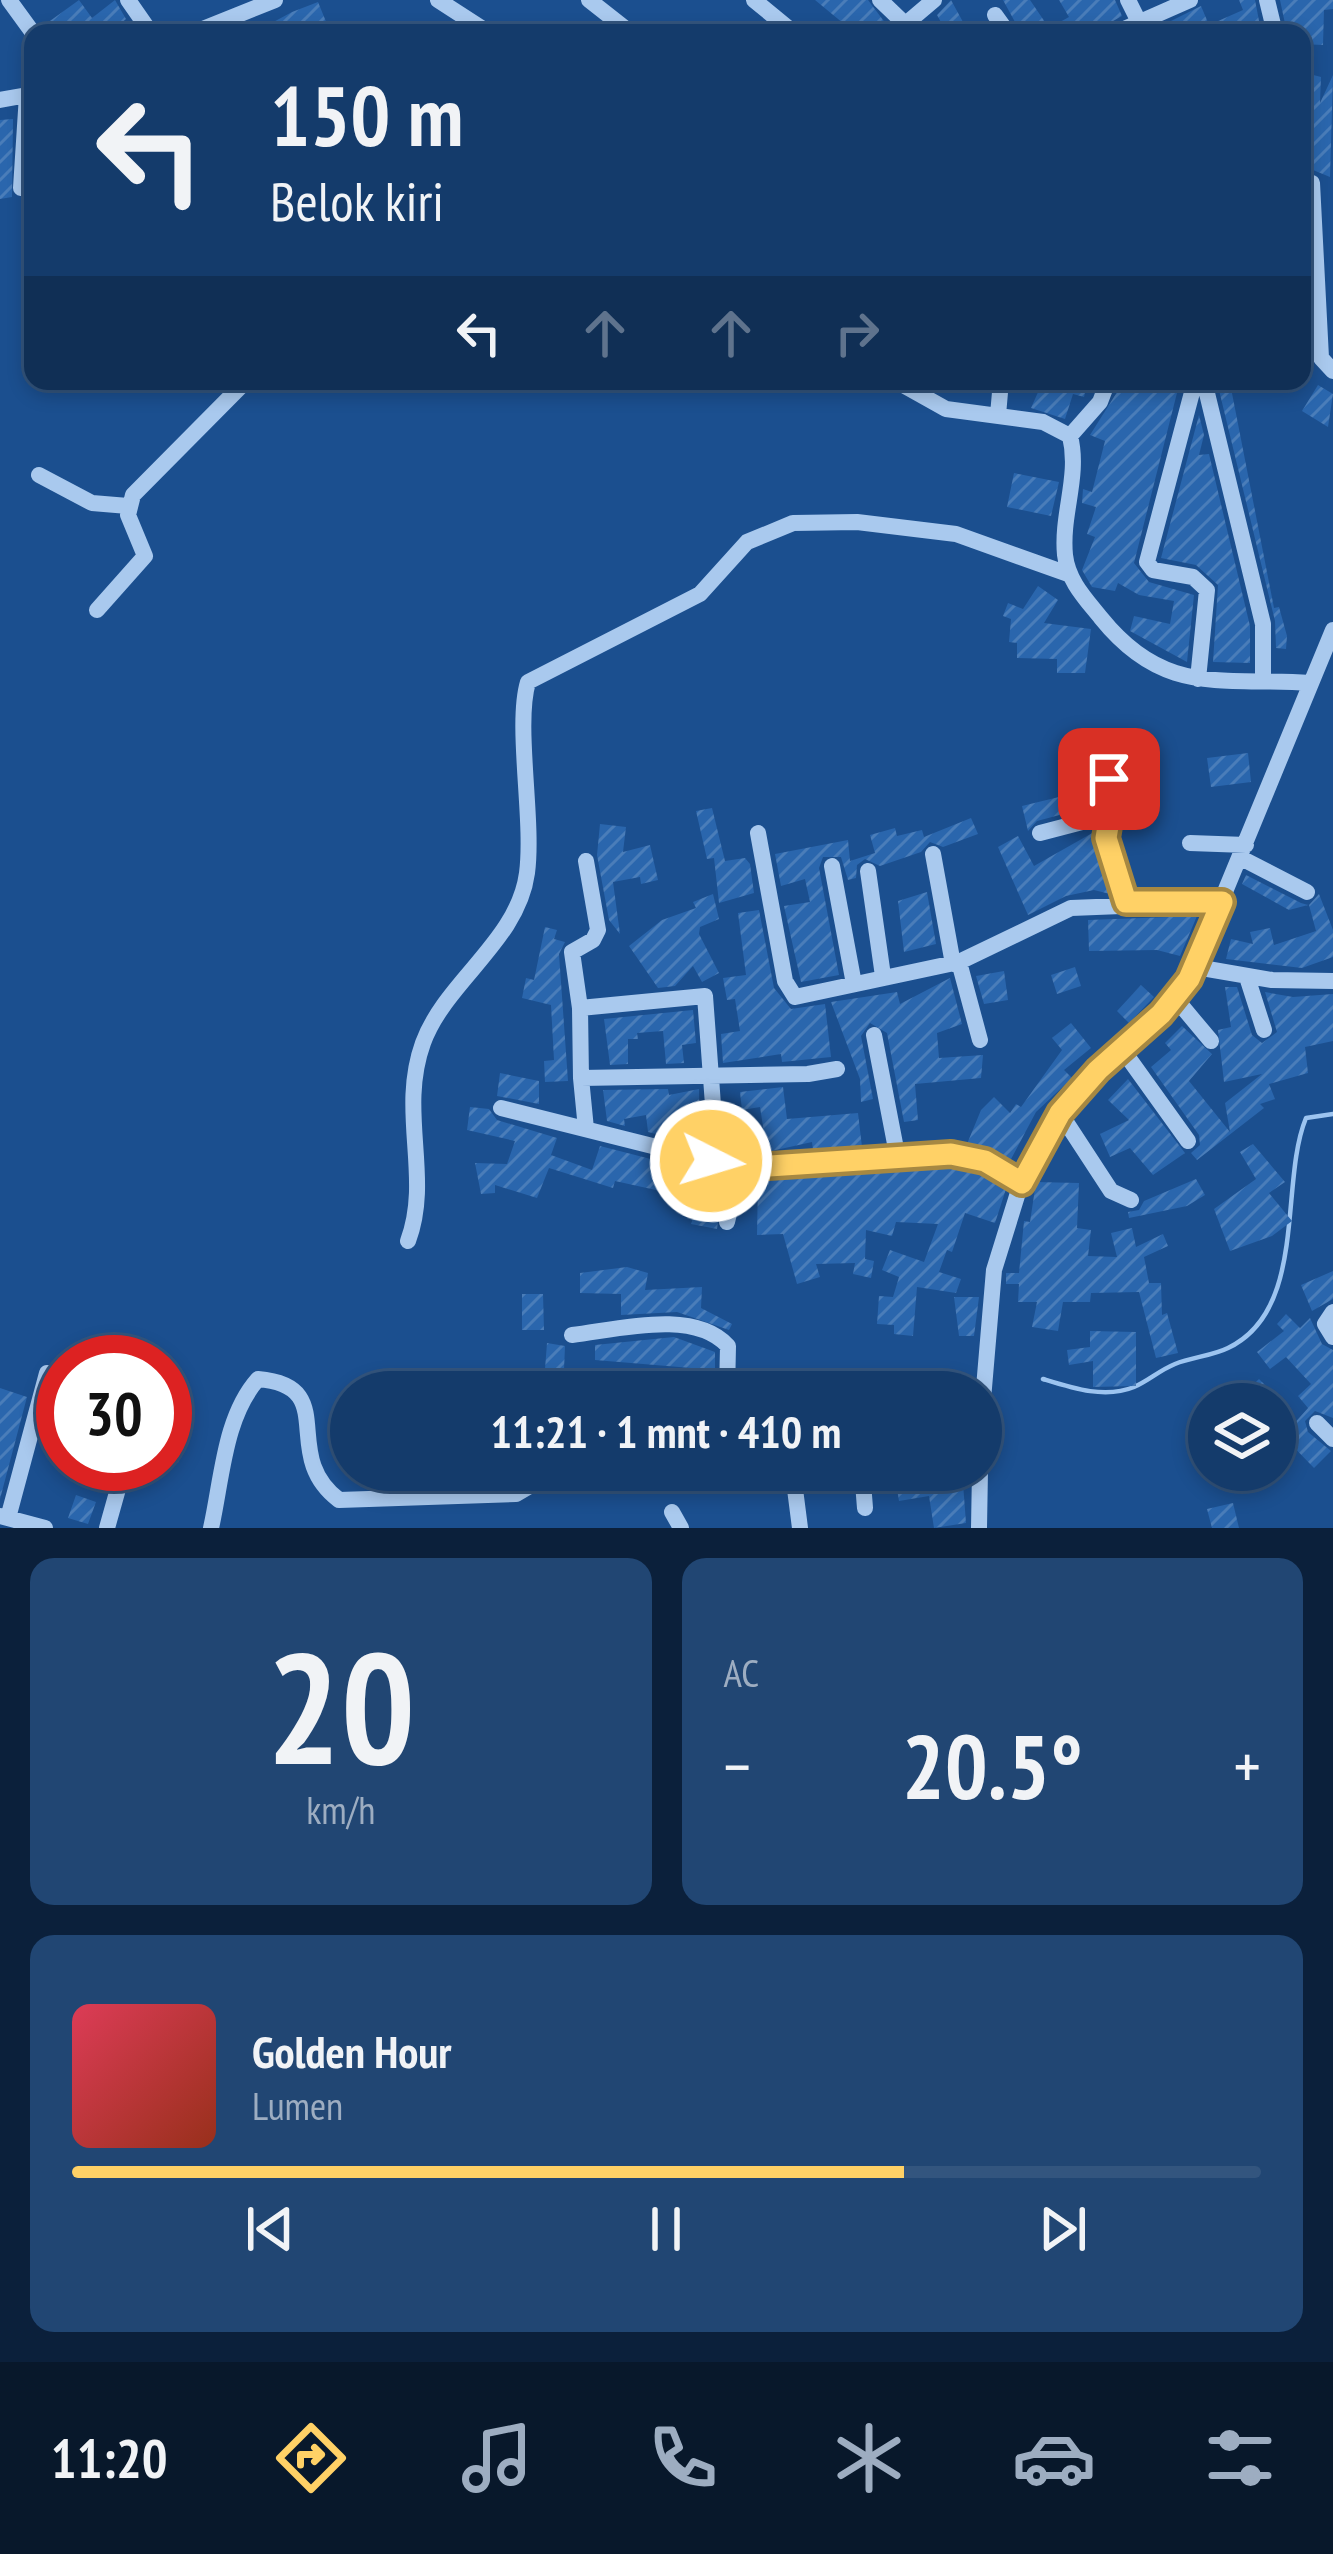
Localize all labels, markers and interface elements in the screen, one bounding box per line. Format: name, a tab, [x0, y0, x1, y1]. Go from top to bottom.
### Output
text: 150 m	[270, 60, 463, 169]
icon: left	[72, 72, 228, 228]
text: Belok kiri	[270, 166, 444, 236]
icon: left	[446, 300, 512, 366]
icon: ahead	[572, 300, 638, 366]
icon: ahead	[698, 300, 764, 366]
icon: right	[824, 300, 890, 366]
pin	[1058, 728, 1160, 830]
icon: arrive	[1076, 746, 1142, 812]
position arrow	[648, 1098, 774, 1224]
speed limit sign: 30	[36, 1335, 192, 1491]
map controls	[1188, 1383, 1296, 1491]
button: layers	[1188, 1383, 1296, 1491]
text: 11:21 · 1 mnt · 410 m	[491, 1402, 841, 1460]
text: 20	[266, 1605, 415, 1807]
text: AC	[724, 1647, 759, 1698]
text: 20.5°	[902, 1707, 1083, 1824]
text: −	[724, 1723, 751, 1808]
text: +	[1234, 1723, 1261, 1808]
text: km/h	[306, 1784, 375, 1835]
text: Golden Hour	[252, 2022, 452, 2080]
text: Lumen	[252, 2080, 343, 2131]
icon: previous	[237, 2196, 303, 2262]
icon: pause	[633, 2196, 699, 2262]
icon: next	[1030, 2196, 1096, 2262]
icon: directions	[269, 2416, 353, 2500]
icon: music	[455, 2416, 539, 2500]
icon: phone	[641, 2416, 725, 2500]
icon: climate	[827, 2416, 911, 2500]
icon: car	[1012, 2416, 1096, 2500]
icon: filters	[1198, 2416, 1282, 2500]
text: 11:20	[51, 2423, 168, 2493]

